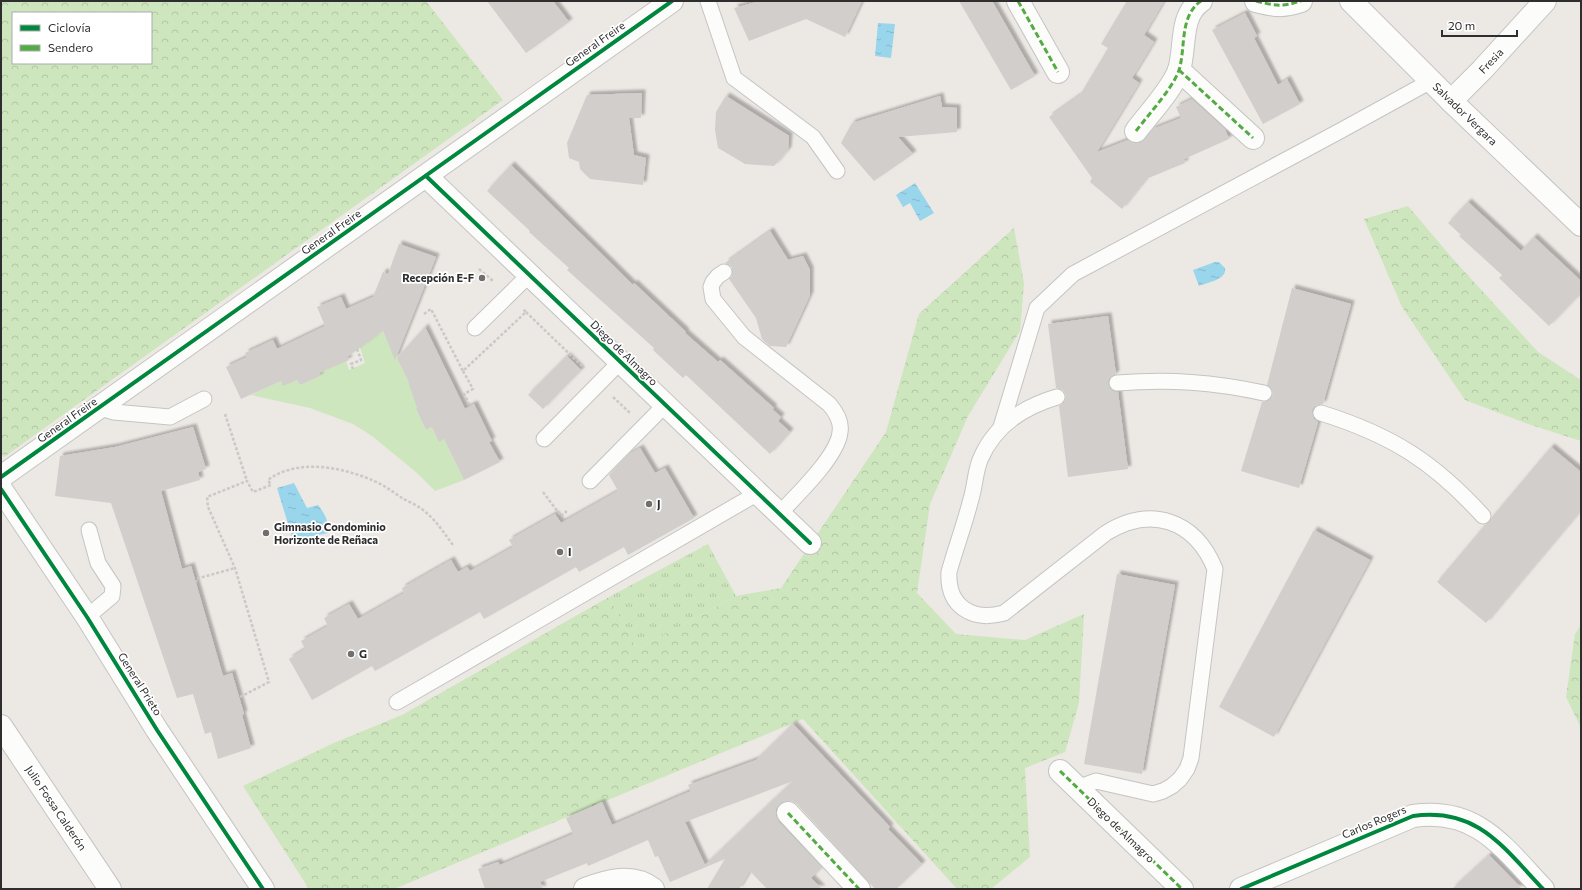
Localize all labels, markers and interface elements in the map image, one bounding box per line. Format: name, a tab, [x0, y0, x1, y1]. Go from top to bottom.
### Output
legend	[12, 12, 152, 64]
scale bar	[1442, 12, 1517, 38]
street label: General Freire	[562, 18, 627, 69]
text: 20 m	[1448, 18, 1475, 32]
text: Ciclovía	[48, 20, 91, 34]
text: Sendero	[48, 40, 93, 54]
street label: Fresia	[1476, 45, 1506, 76]
street label: Salvador Vergara	[1430, 80, 1500, 148]
street label: General Freire	[298, 206, 363, 257]
place label: Recepción E-F	[402, 271, 474, 284]
marker: Recepción E-F	[477, 273, 487, 283]
street label: Diego de Almagro	[588, 317, 661, 388]
street label: General Freire	[34, 394, 99, 445]
place label: J	[657, 497, 661, 511]
marker: J	[644, 499, 654, 509]
place label: Gimnasio Condominio Horizonte de Reñaca	[274, 520, 386, 546]
marker: Gimnasio Condominio Horizonte de Reñaca	[261, 528, 271, 538]
place label: I	[568, 545, 571, 558]
marker: I	[555, 547, 565, 557]
place label: G	[359, 647, 367, 660]
marker: G	[346, 649, 356, 659]
street label: General Prieto	[116, 650, 165, 718]
street label: Julio Fossa Calderón	[22, 763, 90, 853]
street label: Diego de Almagro	[1085, 794, 1158, 865]
street label: Carlos Rogers	[1340, 802, 1408, 841]

